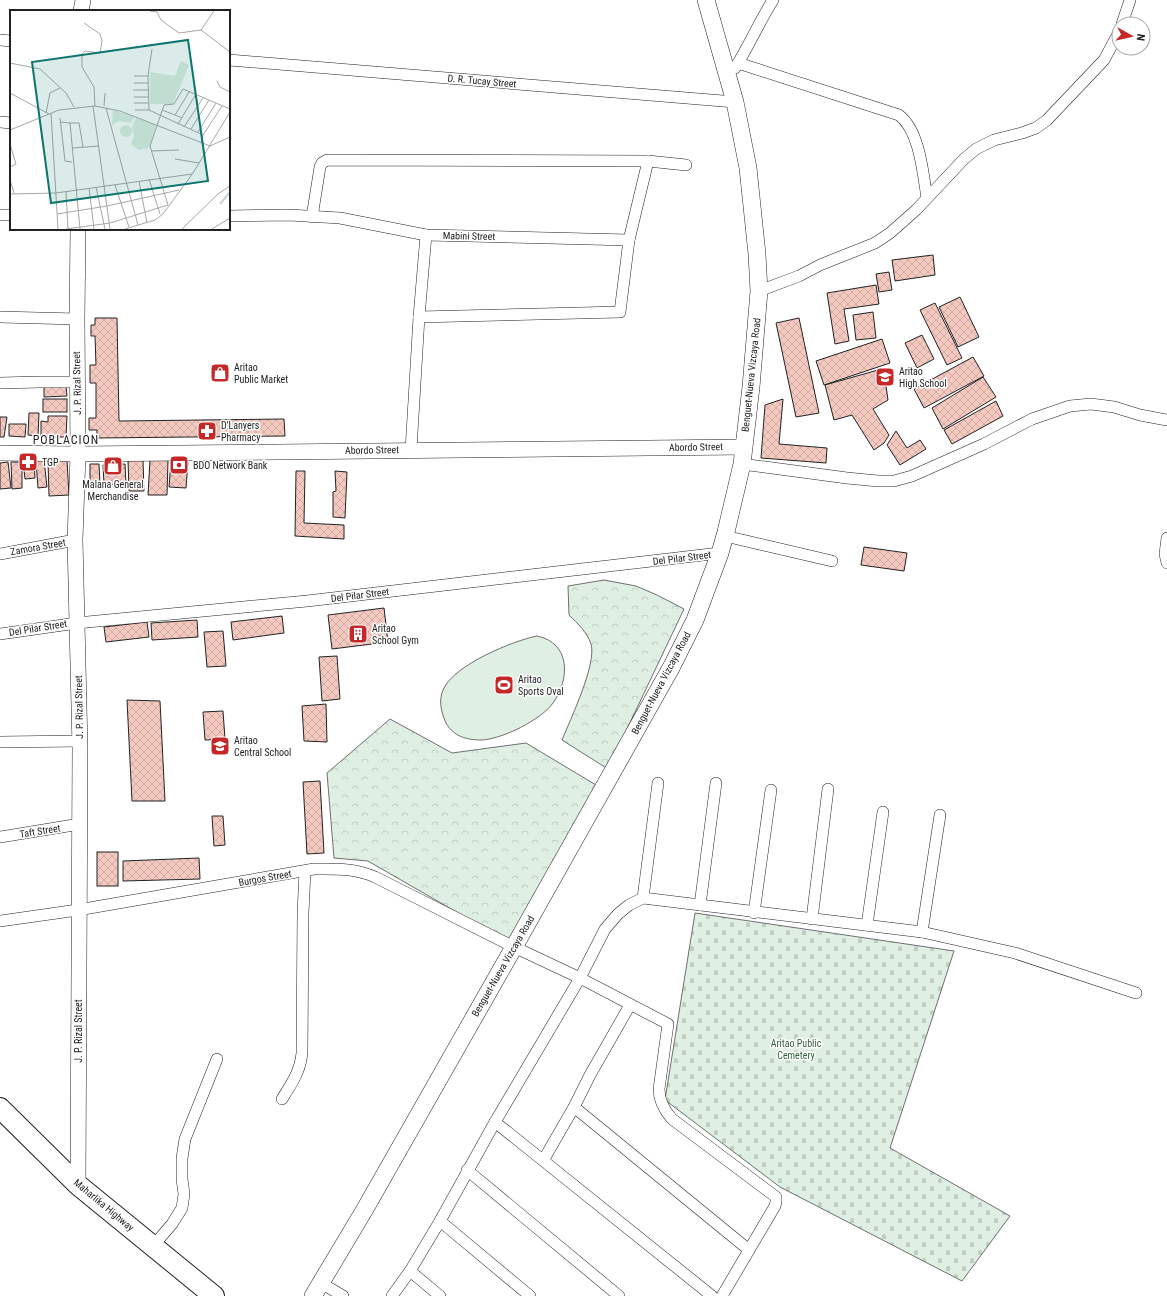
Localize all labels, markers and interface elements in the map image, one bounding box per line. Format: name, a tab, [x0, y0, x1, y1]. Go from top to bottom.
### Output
inset map	[10, 10, 230, 230]
north arrow	[1111, 16, 1151, 56]
text: N	[1133, 33, 1147, 42]
street label: D. R. Tucay Street	[447, 73, 517, 89]
street label: Mabini Street	[443, 230, 495, 242]
street label: Benguet-Nueva Vizcaya Road	[740, 317, 762, 433]
street label: J. P. Rizal Street	[71, 351, 83, 415]
shop icon: Aritao Public Market	[209, 362, 231, 384]
place label: Aritao Public Market	[234, 362, 288, 385]
school or university icon: Aritao High School	[874, 366, 896, 388]
place label: Aritao High School	[899, 366, 947, 389]
pharmacy icon: D'Lanyers Pharmacy	[196, 420, 218, 442]
place label: D'Lanyers Pharmacy	[221, 420, 260, 443]
district label: POBLACION	[33, 433, 99, 447]
street label: Abordo Street	[669, 441, 723, 453]
street label: Abordo Street	[345, 444, 399, 456]
pharmacy icon: TGP	[17, 451, 39, 473]
bank icon: BDO Network Bank	[168, 454, 190, 476]
shop icon: Malana General Merchandise	[102, 455, 124, 477]
place label: TGP	[42, 457, 59, 468]
place label: BDO Network Bank	[193, 460, 268, 471]
place label: Malana General Merchandise	[82, 479, 144, 502]
street label: Zamora Street	[10, 537, 67, 557]
street label: Del Pilar Street	[652, 549, 712, 567]
street label: Del Pilar Street	[330, 586, 390, 604]
street label: Del Pilar Street	[8, 618, 68, 638]
building icon: Aritao School Gym	[347, 623, 369, 645]
place label: Aritao School Gym	[372, 623, 419, 646]
street label: Benguet-Nueva Vizcaya Road	[629, 630, 693, 736]
sports icon: Aritao Sports Oval	[493, 674, 515, 696]
place label: Aritao Sports Oval	[518, 674, 564, 697]
street label: J. P. Rizal Street	[73, 675, 85, 739]
school or university icon: Aritao Central School	[209, 735, 231, 757]
place label: Aritao Central School	[234, 735, 291, 758]
street label: Taft Street	[19, 822, 61, 840]
street label: Burgos Street	[238, 868, 292, 888]
street label: Benguet-Nueva Vizcaya Road	[470, 914, 536, 1018]
street label: J. P. Rizal Street	[73, 999, 84, 1063]
park label: Aritao Public Cemetery	[771, 1038, 822, 1061]
street label: Maharlika Highway	[72, 1177, 136, 1233]

